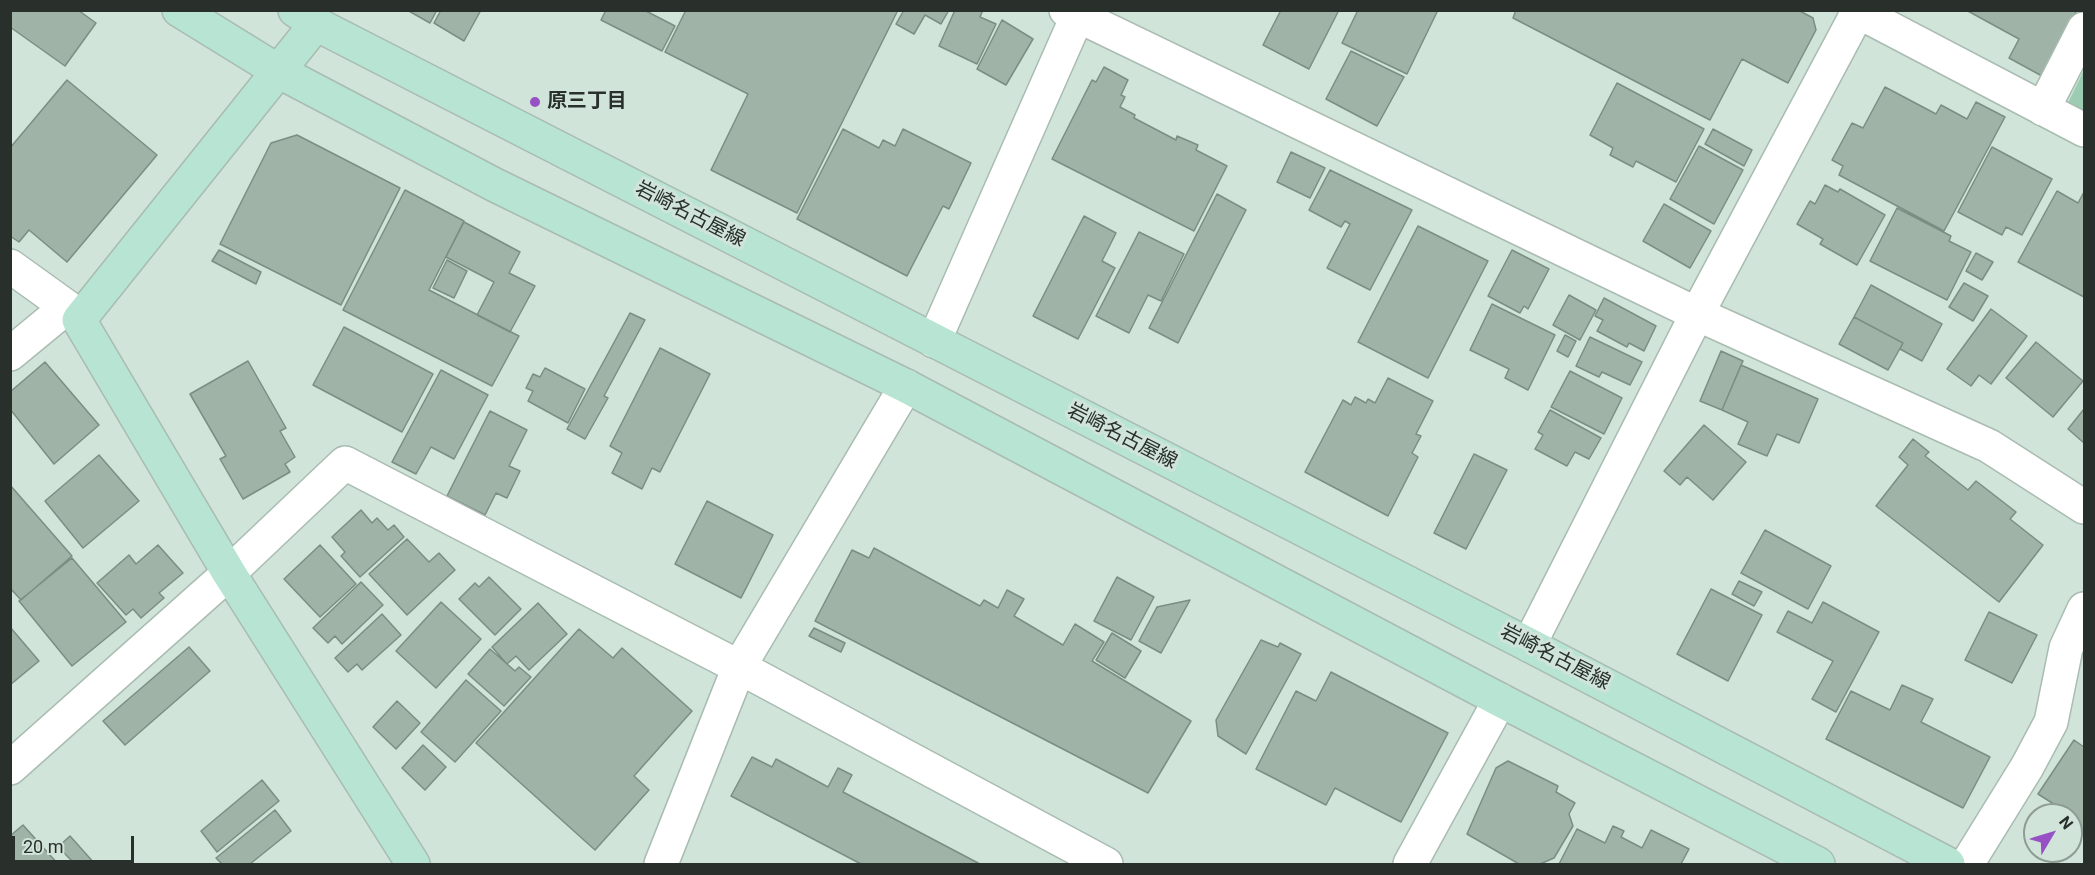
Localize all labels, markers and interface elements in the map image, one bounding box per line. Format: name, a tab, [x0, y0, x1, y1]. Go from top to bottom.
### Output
place label: 原三丁目	[547, 90, 627, 114]
marker: 原三丁目	[528, 95, 542, 109]
street label: 岩崎名古屋線	[631, 177, 749, 253]
street label: 岩崎名古屋線	[1063, 399, 1181, 475]
street label: 岩崎名古屋線	[1496, 620, 1614, 696]
north arrow	[2023, 803, 2083, 863]
text: N	[2055, 813, 2077, 833]
scale bar	[15, 824, 136, 862]
text: 20 m	[23, 836, 63, 857]

